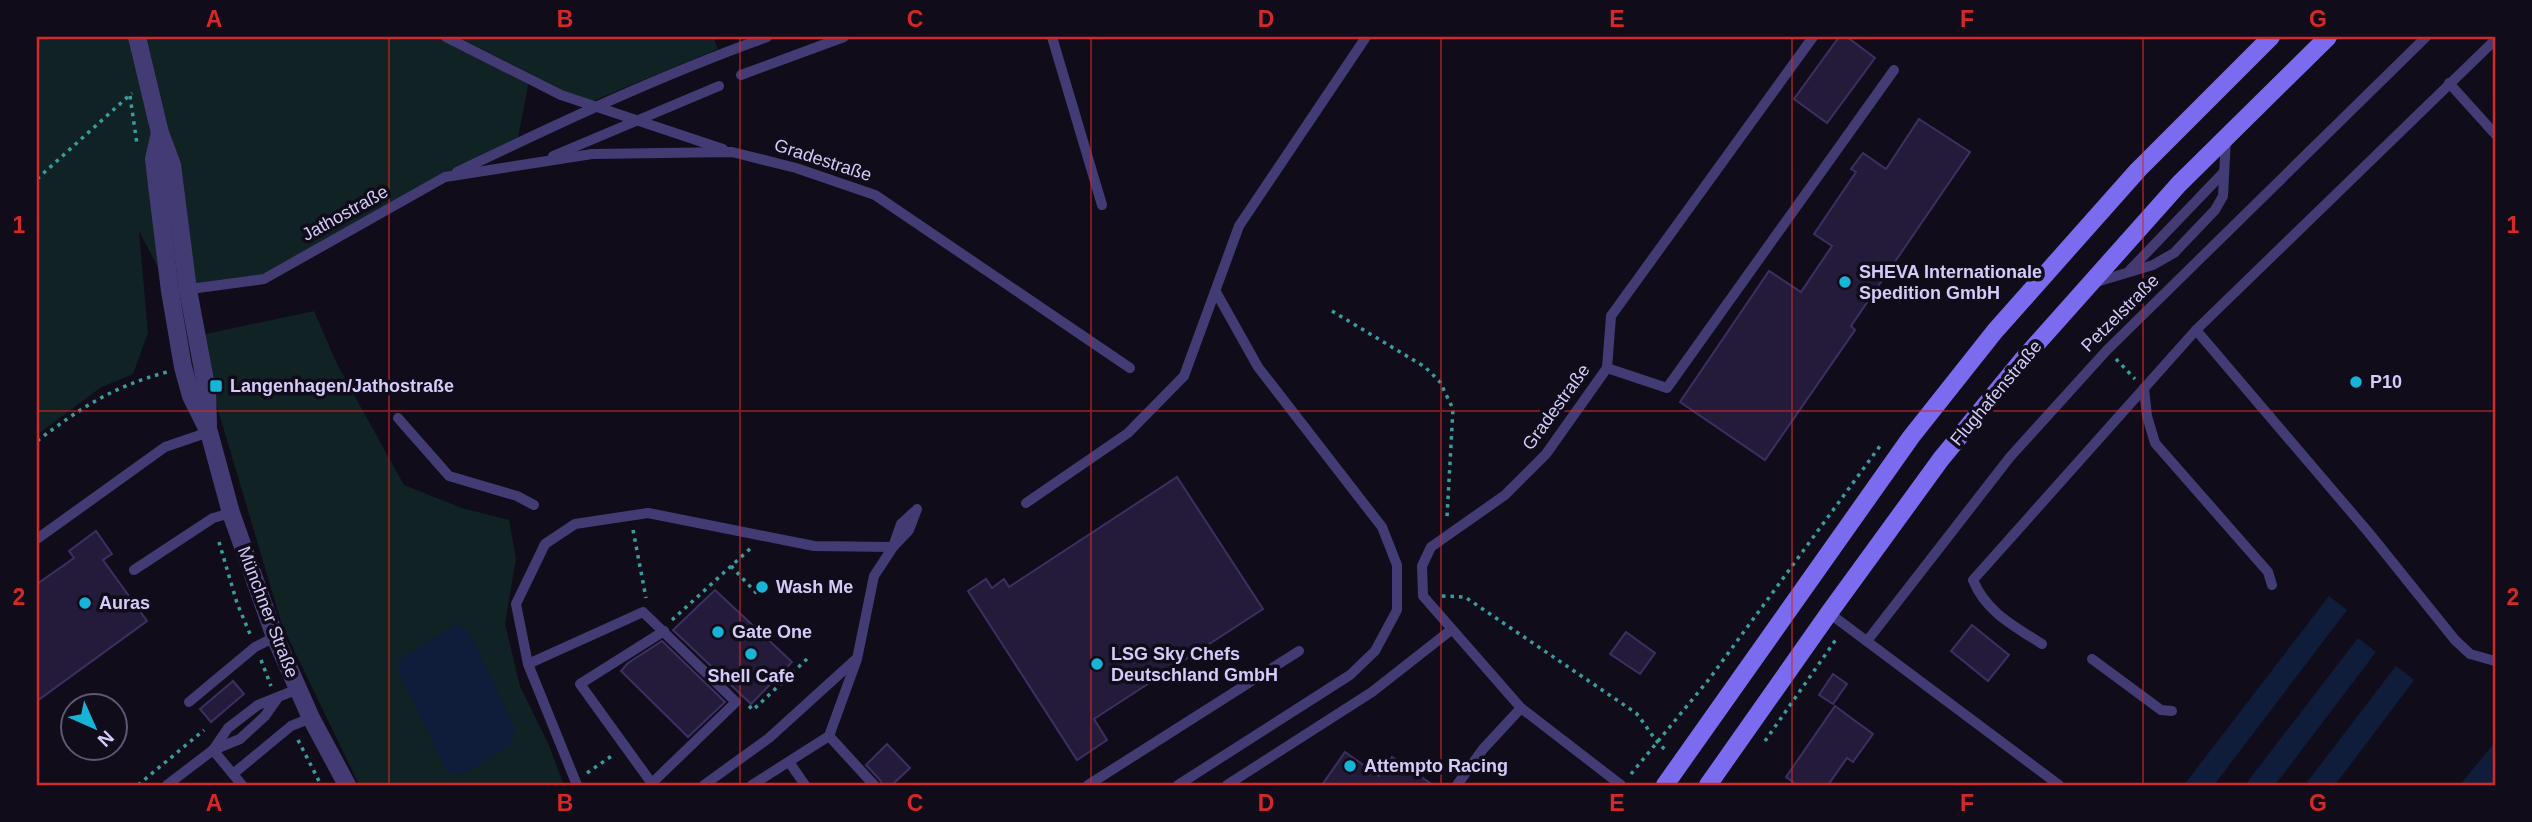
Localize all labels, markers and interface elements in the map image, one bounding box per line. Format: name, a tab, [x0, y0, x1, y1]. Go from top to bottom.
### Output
text: A	[206, 6, 222, 32]
text: B	[557, 6, 573, 32]
text: C	[907, 6, 923, 32]
text: D	[1258, 6, 1274, 32]
text: E	[1609, 6, 1625, 32]
text: F	[1960, 6, 1974, 32]
text: G	[2309, 6, 2327, 32]
street label: Gradestraße	[772, 135, 874, 185]
street label: Jathostraße	[299, 181, 391, 245]
text: 1	[13, 212, 26, 238]
text: 1	[2507, 212, 2520, 238]
place label: SHEVA Internationale Spedition GmbH	[1859, 262, 2042, 303]
street label: Petzelstraße	[2077, 270, 2163, 356]
marker: SHEVA Internationale Spedition GmbH	[1837, 274, 1853, 290]
street label: Flughafenstraße	[1946, 336, 2046, 450]
street label: Gradestraße	[1518, 360, 1594, 454]
place label: P10	[2370, 372, 2402, 392]
marker: P10	[2348, 374, 2364, 390]
place label: Langenhagen/Jathostraße	[230, 376, 454, 396]
marker: Langenhagen/Jathostraße	[208, 378, 224, 394]
street label: Münchner Straße	[234, 544, 302, 680]
place label: Wash Me	[776, 577, 853, 597]
marker: Wash Me	[754, 579, 770, 595]
text: 2	[13, 584, 25, 610]
text: 2	[2507, 584, 2519, 610]
place label: Auras	[99, 593, 150, 613]
marker: Auras	[77, 595, 93, 611]
place label: Gate One	[732, 622, 812, 642]
marker: Gate One	[710, 624, 726, 640]
place label: LSG Sky Chefs Deutschland GmbH	[1111, 644, 1278, 685]
marker: Shell Cafe	[743, 646, 759, 662]
marker: LSG Sky Chefs Deutschland GmbH	[1089, 656, 1105, 672]
place label: Shell Cafe	[707, 666, 795, 686]
north arrow	[60, 692, 130, 762]
text: N	[93, 726, 118, 751]
place label: Attempto Racing	[1364, 756, 1508, 776]
marker: Attempto Racing	[1342, 758, 1358, 774]
text: A	[206, 790, 222, 816]
text: B	[557, 790, 573, 816]
text: C	[907, 790, 923, 816]
text: D	[1258, 790, 1274, 816]
text: E	[1609, 790, 1625, 816]
text: F	[1960, 790, 1974, 816]
text: G	[2309, 790, 2327, 816]

